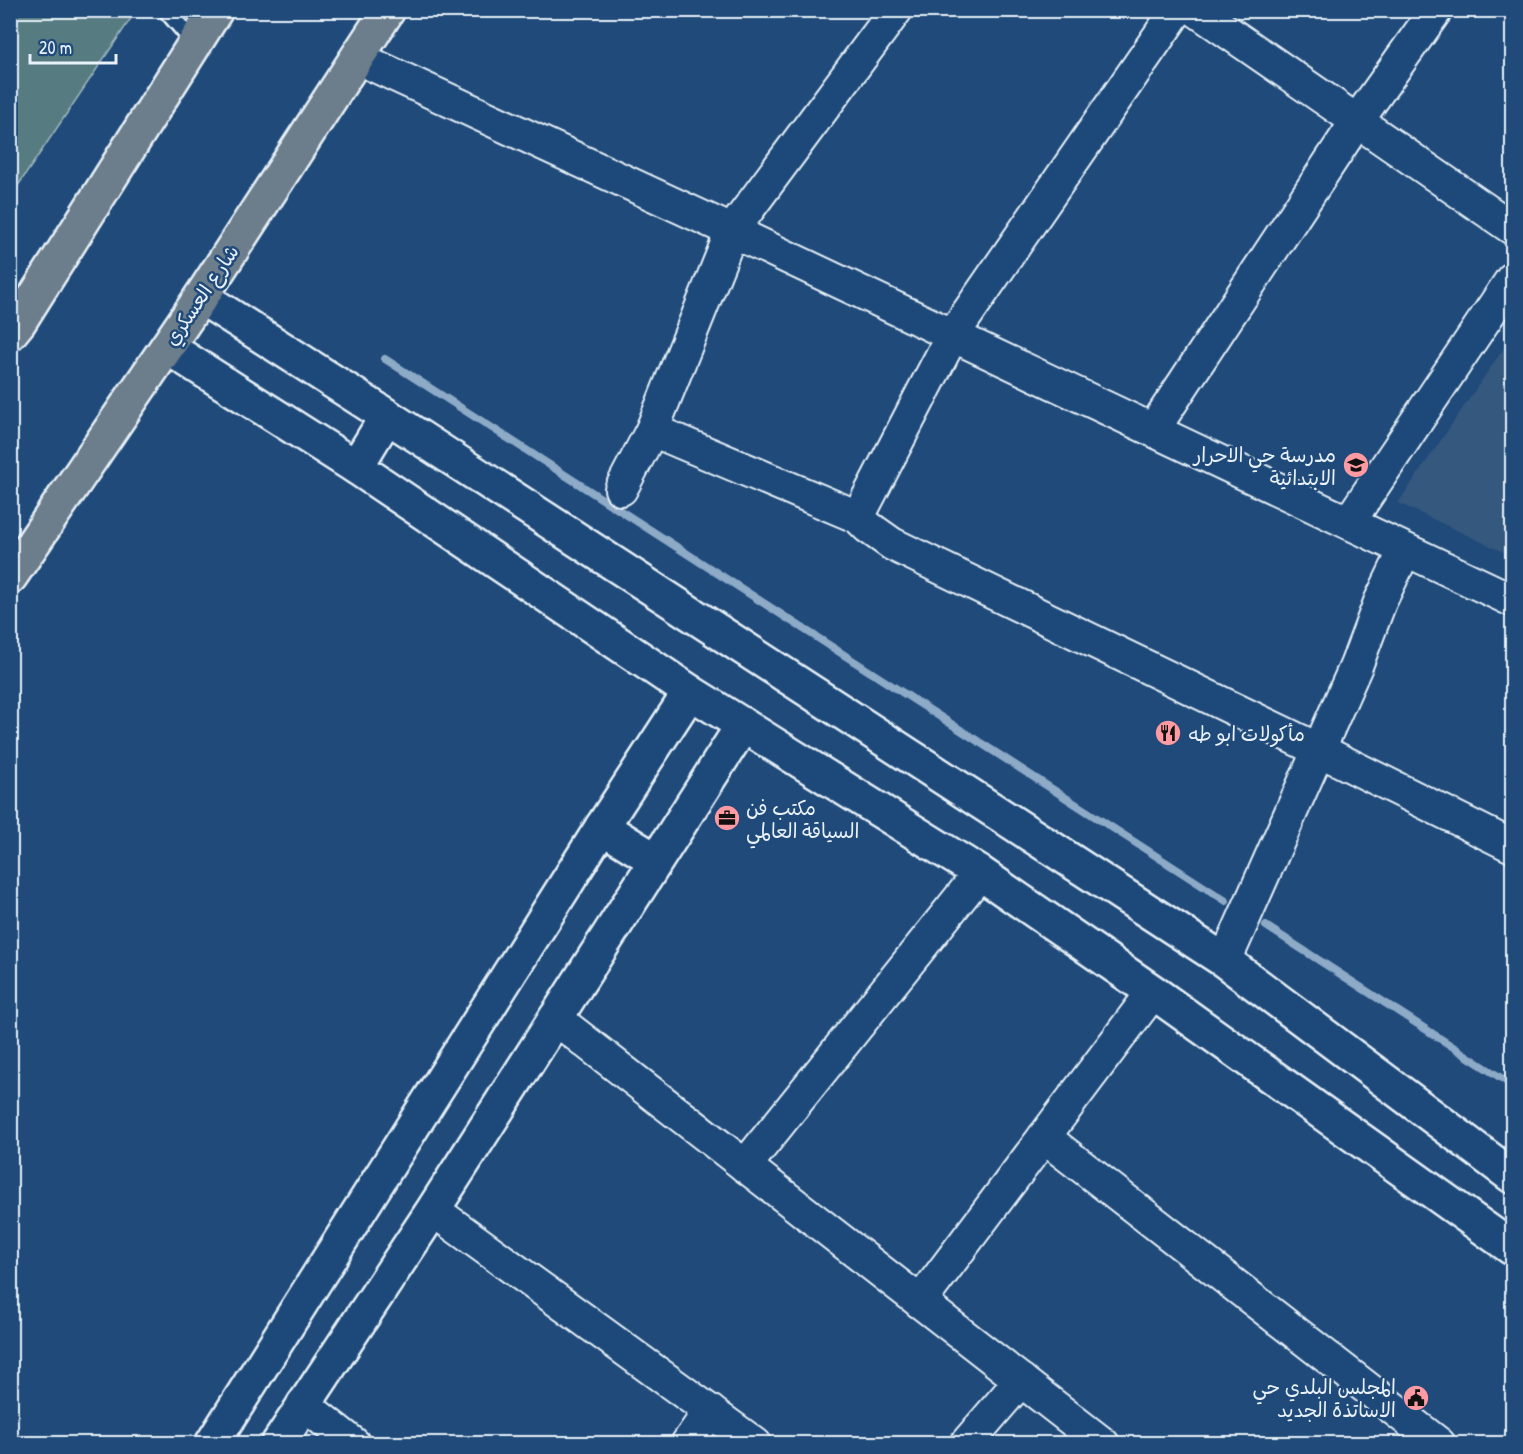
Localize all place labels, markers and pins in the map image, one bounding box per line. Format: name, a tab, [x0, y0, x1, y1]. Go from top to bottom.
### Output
place label: مدرسة حي الاحرار الابتدائية	[1192, 441, 1336, 491]
school or university icon: مدرسة حي الاحرار الابتدائية	[1341, 450, 1371, 480]
restaurant icon: مأكولات ابو طه	[1153, 718, 1183, 748]
place label: مأكولات ابو طه	[1188, 720, 1305, 748]
place label: مكتب فن السياقة العالمي	[746, 794, 859, 849]
office icon: مكتب فن السياقة العالمي	[712, 803, 742, 833]
place label: المجلس البلدي حي الاساتذة الجديد	[1253, 1373, 1396, 1423]
public building icon: المجلس البلدي حي الاساتذة الجديد	[1401, 1383, 1431, 1413]

